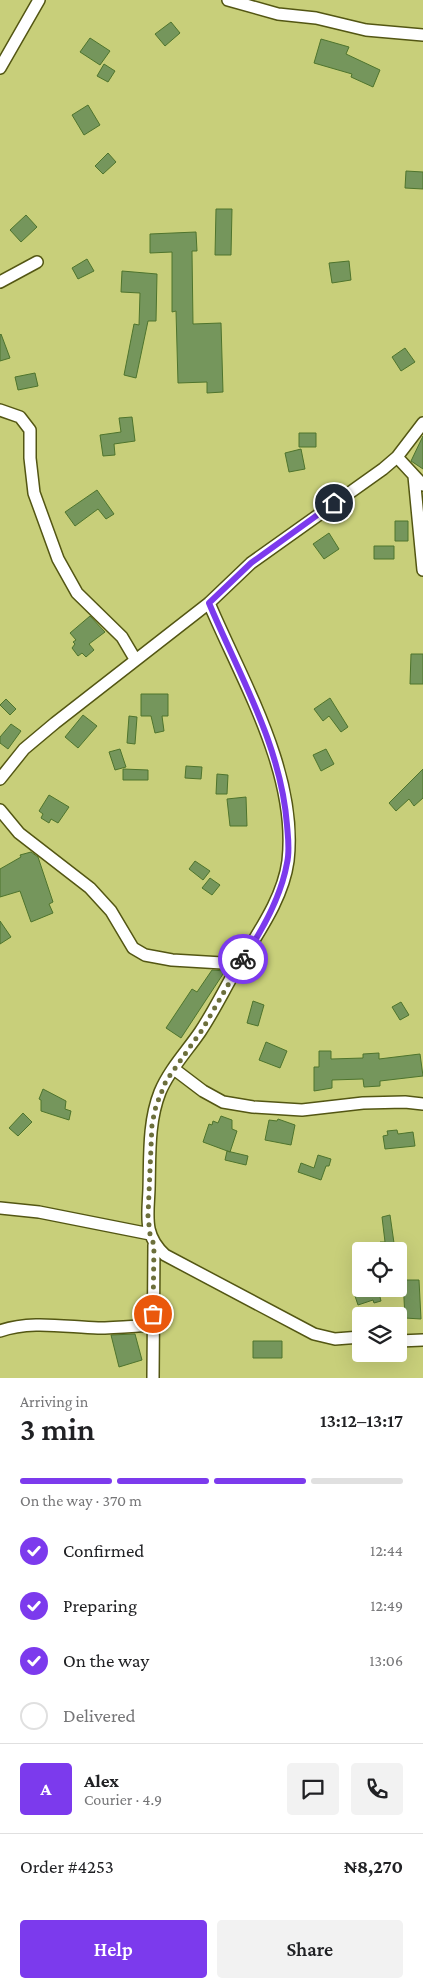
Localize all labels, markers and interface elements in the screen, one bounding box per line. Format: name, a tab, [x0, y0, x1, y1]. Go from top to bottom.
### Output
pin	[313, 482, 355, 524]
icon: home	[320, 489, 348, 517]
courier	[218, 934, 268, 984]
icon: bike	[229, 945, 257, 973]
map controls	[352, 1242, 407, 1362]
button: locate	[352, 1242, 407, 1297]
pin	[132, 1293, 174, 1335]
icon: bag	[139, 1300, 167, 1328]
button: layers	[352, 1307, 407, 1362]
text: Arriving in	[20, 1393, 88, 1410]
text: 13:12–13:17	[320, 1410, 403, 1431]
text: 3 min	[20, 1411, 95, 1447]
text: On the way · 370 m	[20, 1492, 142, 1509]
icon: check	[20, 1537, 48, 1565]
text: Confirmed	[63, 1540, 144, 1561]
text: 12:44	[370, 1542, 403, 1559]
icon: check	[20, 1592, 48, 1620]
text: Preparing	[63, 1595, 137, 1616]
text: 12:49	[370, 1597, 403, 1614]
icon: check	[20, 1647, 48, 1675]
text: On the way	[63, 1650, 149, 1671]
text: 13:06	[369, 1652, 403, 1669]
text: Delivered	[63, 1705, 136, 1726]
button: chat	[287, 1763, 339, 1815]
button: phone	[351, 1763, 403, 1815]
text: Alex	[84, 1770, 119, 1791]
text: A	[40, 1778, 52, 1799]
text: Courier · 4.9	[84, 1791, 162, 1808]
text: Order #4253	[20, 1856, 114, 1877]
text: ₦8,270	[344, 1856, 403, 1877]
button: Help	[20, 1920, 207, 1978]
button: Share	[217, 1920, 403, 1978]

